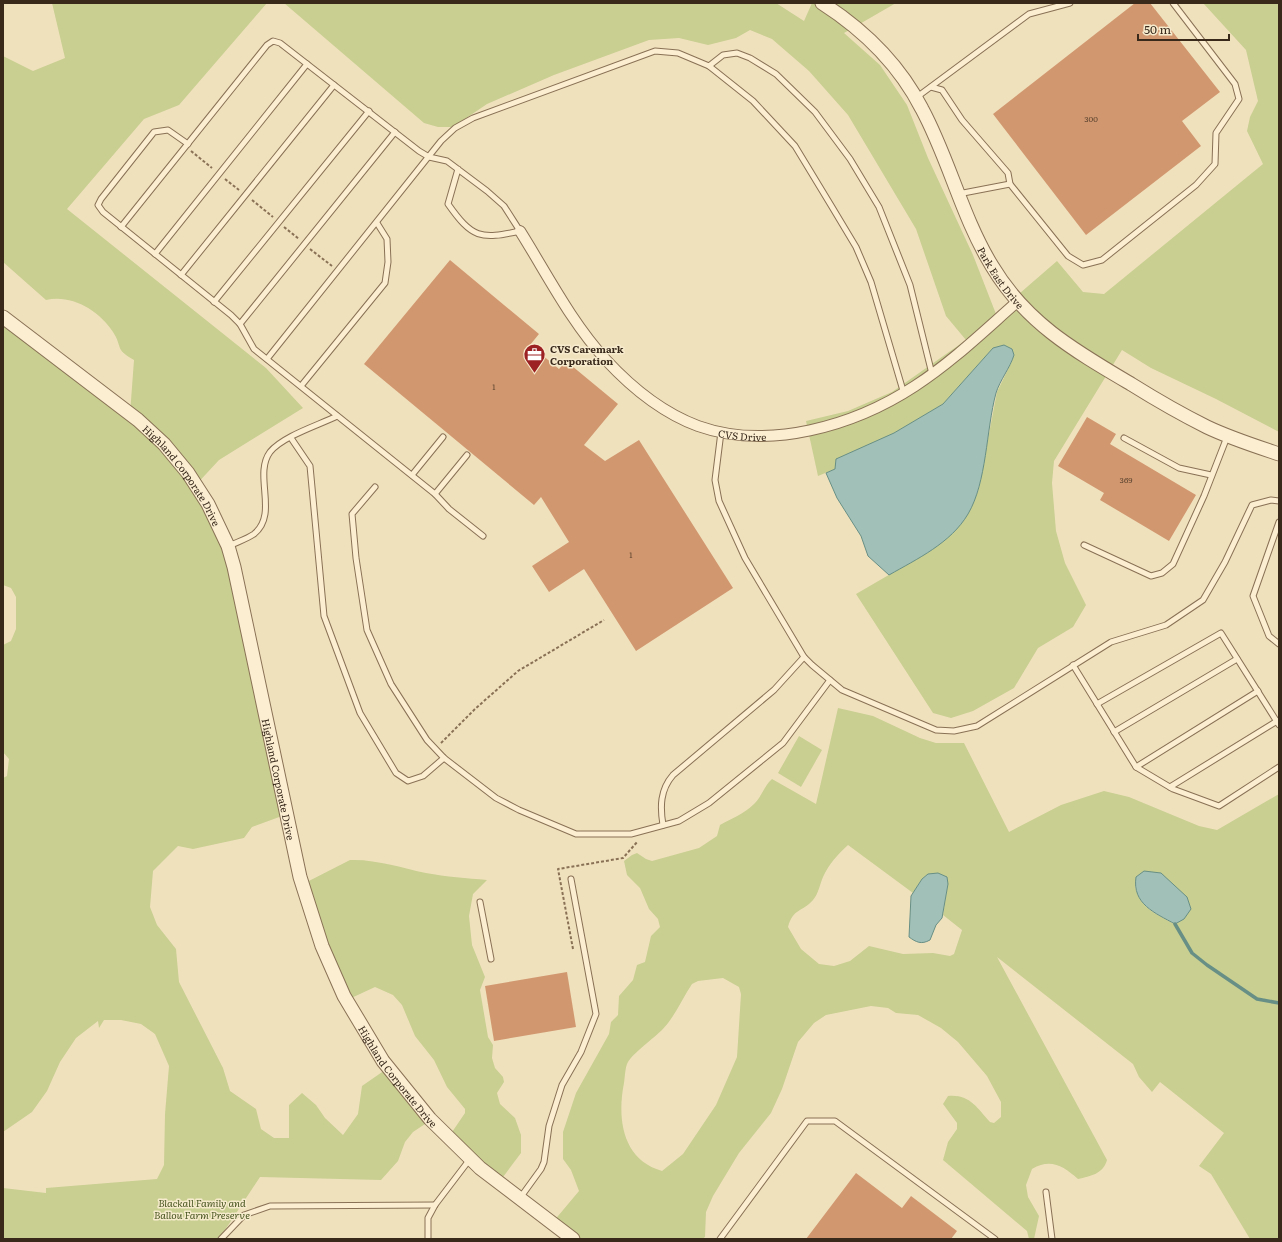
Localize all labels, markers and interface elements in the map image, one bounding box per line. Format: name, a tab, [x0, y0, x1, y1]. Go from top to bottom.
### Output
scale bar	[1138, 16, 1229, 42]
text: 50 m	[1144, 20, 1171, 38]
house number: 300	[1084, 113, 1098, 124]
street label: Park East Drive	[975, 244, 1028, 311]
office icon: CVS Caremark Corporation	[521, 341, 547, 374]
place label: CVS Caremark Corporation	[550, 341, 624, 368]
house number: 1	[492, 381, 496, 392]
street label: Highland Corporate Drive	[140, 421, 225, 528]
street label: CVS Drive	[717, 425, 767, 444]
house number: 369	[1120, 474, 1132, 485]
house number: 1	[629, 549, 633, 560]
street label: Highland Corporate Drive	[259, 717, 299, 841]
street label: Highland Corporate Drive	[356, 1022, 441, 1130]
park label: Blackall Family and Ballou Farm Preserve	[154, 1195, 250, 1222]

